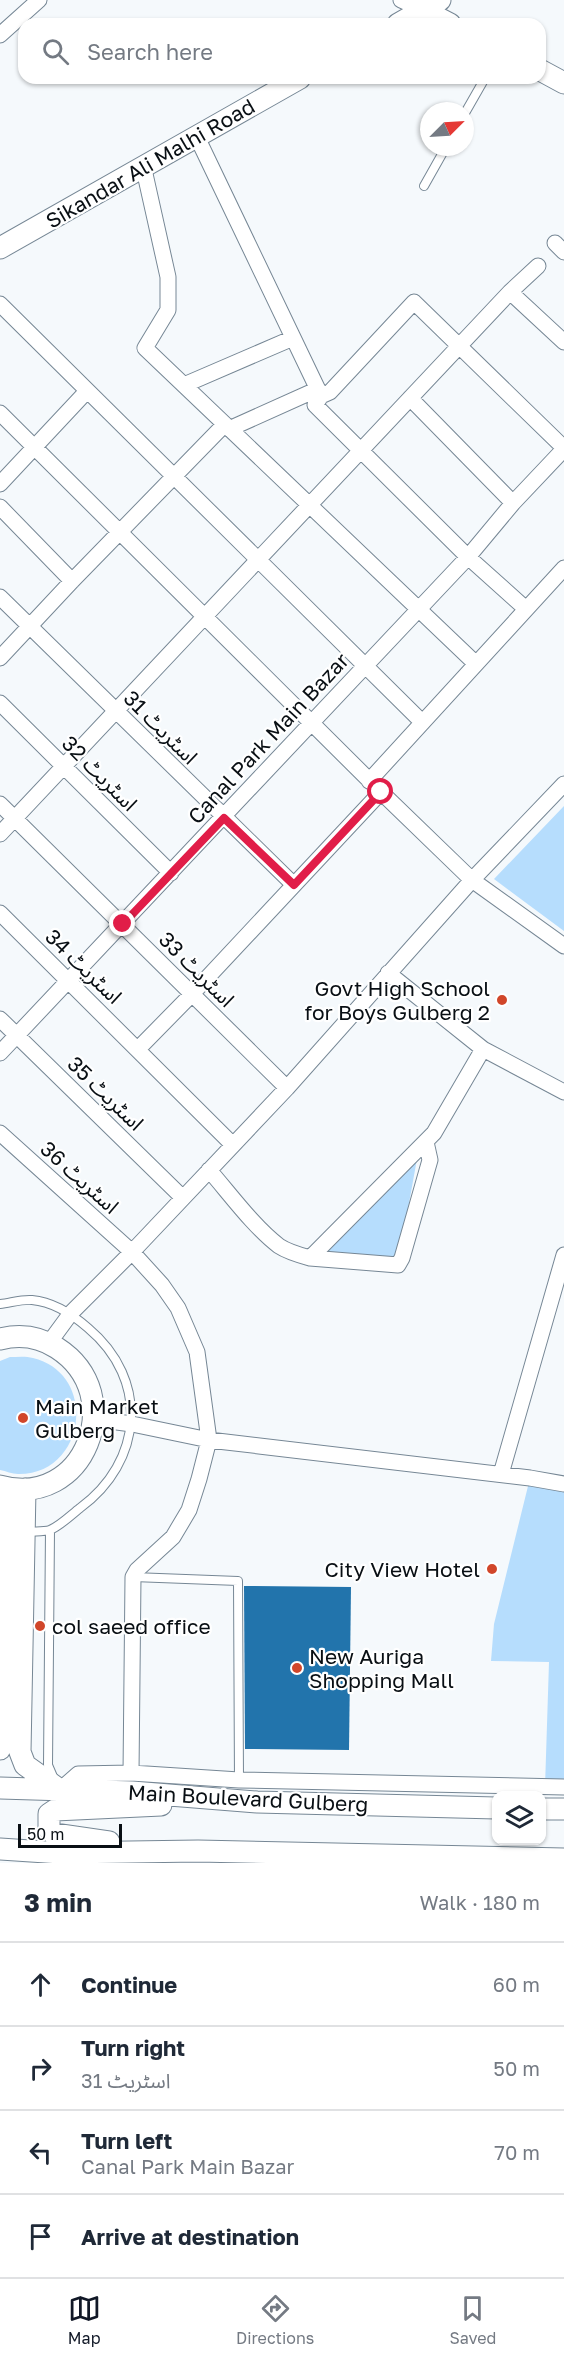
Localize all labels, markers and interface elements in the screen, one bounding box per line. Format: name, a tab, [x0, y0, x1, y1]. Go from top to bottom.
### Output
search box	[18, 18, 546, 84]
icon: search	[39, 35, 72, 68]
text: Search here	[87, 38, 213, 65]
street label: Sikandar Ali Malhi Road	[41, 93, 259, 233]
north arrow	[420, 102, 474, 156]
street label: Canal Park Main Bazar	[182, 647, 354, 829]
street label: اسٹریٹ 31	[119, 685, 203, 769]
street label: اسٹریٹ 32	[57, 730, 143, 816]
route start	[367, 778, 393, 804]
route end	[109, 910, 135, 936]
street label: اسٹریٹ 34	[40, 923, 128, 1009]
street label: اسٹریٹ 33	[154, 926, 240, 1012]
place label: Govt High School for Boys Gulberg 2	[304, 975, 490, 1025]
marker: Govt High School for Boys Gulberg 2	[495, 993, 509, 1007]
street label: اسٹریٹ 35	[62, 1050, 150, 1136]
street label: اسٹریٹ 36	[35, 1135, 125, 1219]
place label: Main Market Gulberg	[35, 1393, 159, 1443]
marker: Main Market Gulberg	[16, 1411, 30, 1425]
place label: City View Hotel	[324, 1556, 480, 1582]
marker: City View Hotel	[485, 1562, 499, 1576]
place label: col saeed office	[52, 1613, 211, 1639]
marker: col saeed office	[33, 1619, 47, 1633]
place label: New Auriga Shopping Mall	[309, 1643, 454, 1693]
marker: New Auriga Shopping Mall	[290, 1661, 304, 1675]
street label: Main Boulevard Gulberg	[127, 1779, 369, 1817]
map controls	[492, 1791, 546, 1845]
button: layers	[492, 1791, 546, 1845]
scale bar	[18, 1821, 122, 1848]
text: 50 m	[27, 1824, 64, 1844]
text: 3 min	[24, 1887, 92, 1918]
text: Walk · 180 m	[420, 1890, 540, 1914]
icon: ahead	[24, 1968, 57, 2001]
text: Continue	[81, 1971, 177, 1998]
text: 60 m	[493, 1972, 540, 1996]
text: Turn right	[81, 2034, 185, 2061]
icon: right	[24, 2052, 57, 2085]
text: 50 m	[493, 2056, 540, 2080]
text: اسٹریٹ 31	[81, 2068, 170, 2092]
text: Turn left	[81, 2127, 172, 2154]
icon: left	[24, 2136, 57, 2169]
text: 70 m	[494, 2140, 540, 2164]
text: Canal Park Main Bazar	[81, 2154, 294, 2178]
icon: arrive	[24, 2220, 57, 2253]
text: Arrive at destination	[81, 2223, 299, 2250]
tab: Map	[68, 2292, 101, 2348]
tab: Directions	[236, 2292, 314, 2348]
tab: Saved	[450, 2292, 496, 2348]

